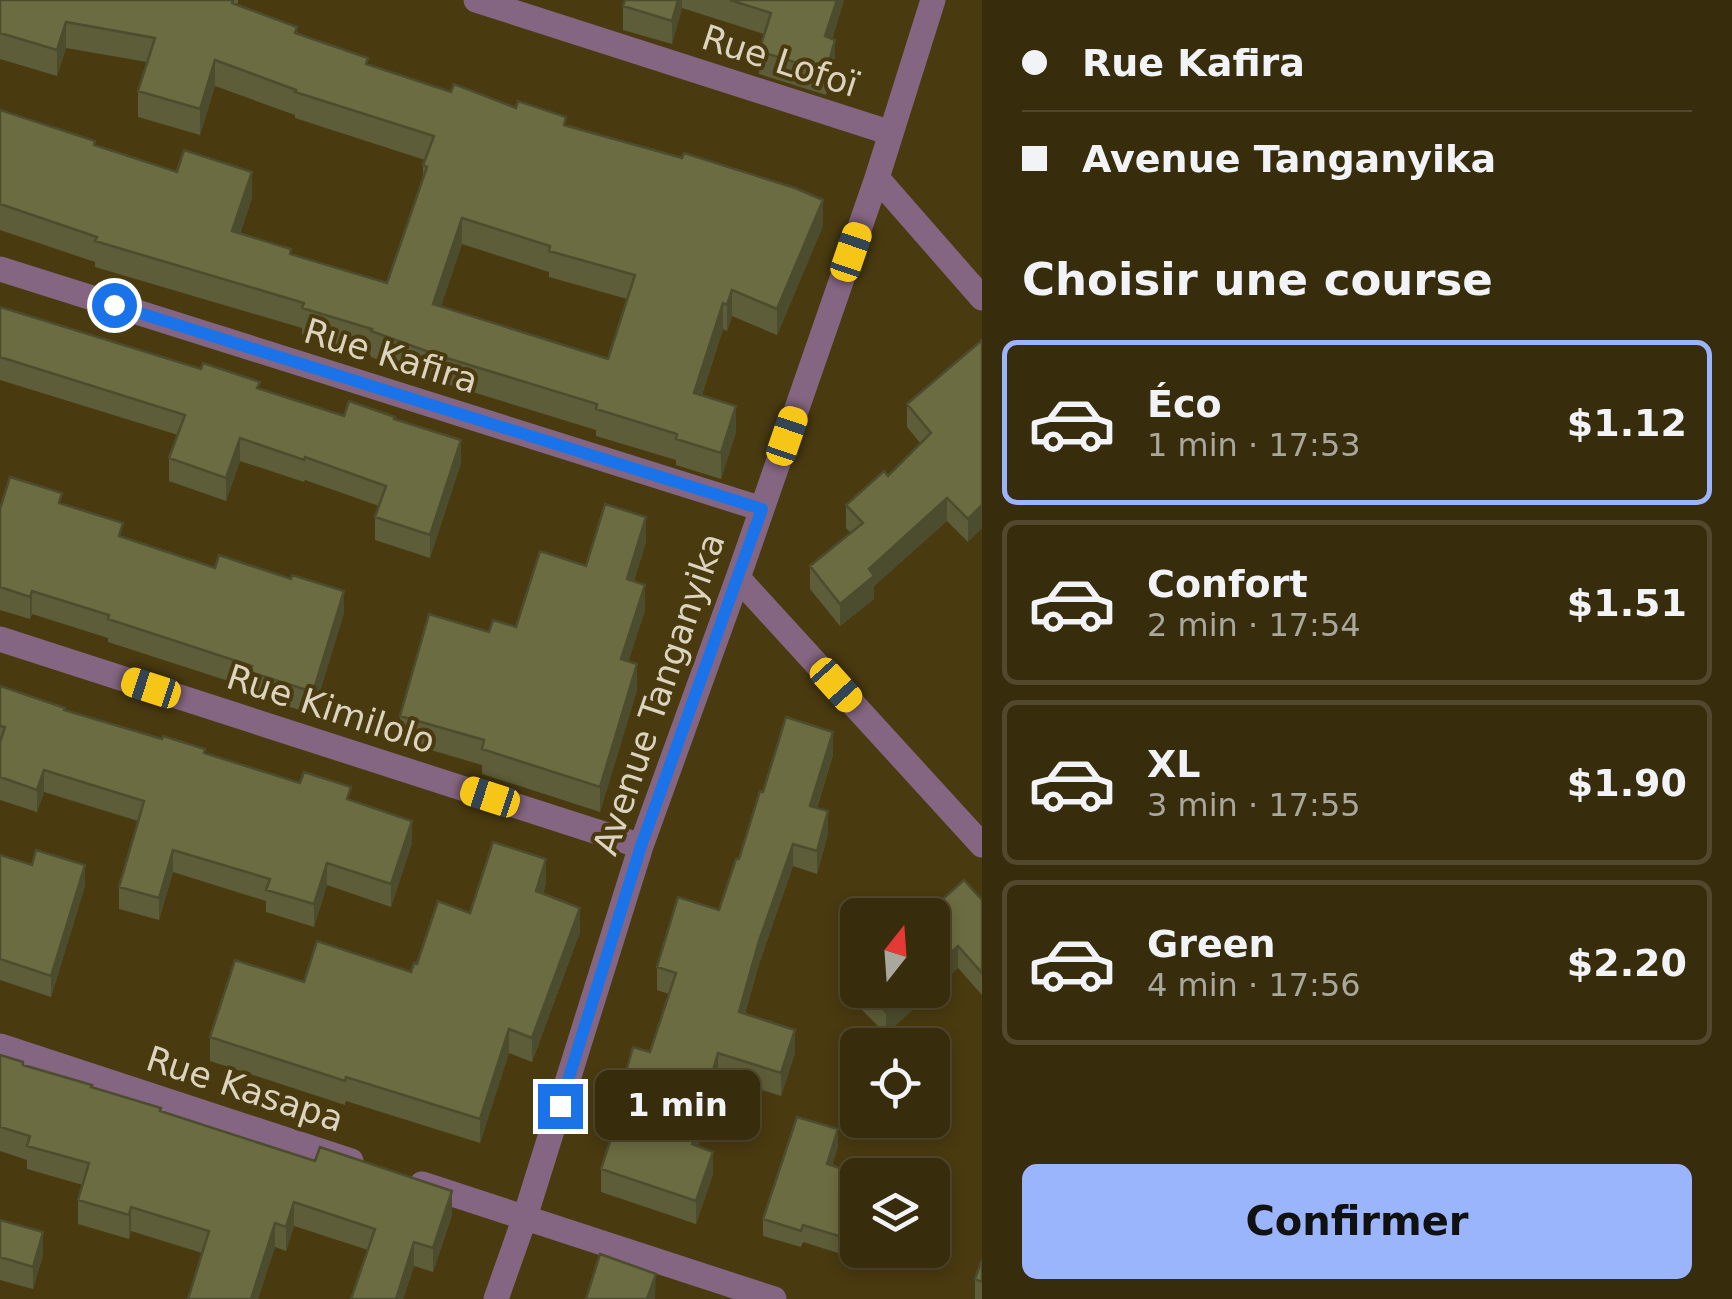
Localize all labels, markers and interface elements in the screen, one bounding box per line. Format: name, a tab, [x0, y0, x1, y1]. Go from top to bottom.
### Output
street label: Rue Lofoï	[697, 17, 863, 105]
text: Rue Kafira	[1082, 41, 1305, 85]
text: Avenue Tanganyika	[1082, 137, 1496, 181]
car	[827, 219, 875, 285]
text: Choisir une course	[1022, 253, 1493, 306]
route start	[92, 283, 137, 328]
street label: Rue Kafira	[299, 311, 483, 401]
icon: car	[1027, 378, 1117, 468]
text: Éco	[1147, 382, 1222, 426]
text: $1.12	[1567, 401, 1687, 445]
car	[763, 403, 811, 469]
text: 1 min · 17:53	[1147, 426, 1361, 464]
street label: Avenue Tanganyika	[585, 528, 733, 860]
icon: car	[1027, 558, 1117, 648]
text: Confort	[1147, 562, 1308, 606]
text: $1.51	[1567, 581, 1687, 625]
text: 2 min · 17:54	[1147, 606, 1361, 644]
car	[805, 653, 867, 717]
street label: Rue Kimilolo	[222, 657, 440, 761]
car	[118, 664, 184, 712]
icon: car	[1027, 738, 1117, 828]
text: XL	[1147, 742, 1201, 786]
text: $1.90	[1567, 761, 1687, 805]
car	[457, 773, 523, 821]
text: 3 min · 17:55	[1147, 786, 1361, 824]
north arrow	[840, 898, 950, 1008]
map controls	[840, 898, 950, 1268]
icon: car	[1027, 918, 1117, 1008]
text: Green	[1147, 922, 1276, 966]
text: $2.20	[1567, 941, 1687, 985]
text: 4 min · 17:56	[1147, 966, 1361, 1004]
button: locate	[840, 1028, 950, 1138]
street label: Rue Kasapa	[141, 1038, 349, 1140]
callout: 1 min	[595, 1071, 760, 1141]
route end	[538, 1084, 583, 1129]
text: 1 min	[627, 1086, 728, 1124]
button: layers	[840, 1158, 950, 1268]
button: Confirmer	[1022, 1164, 1692, 1279]

